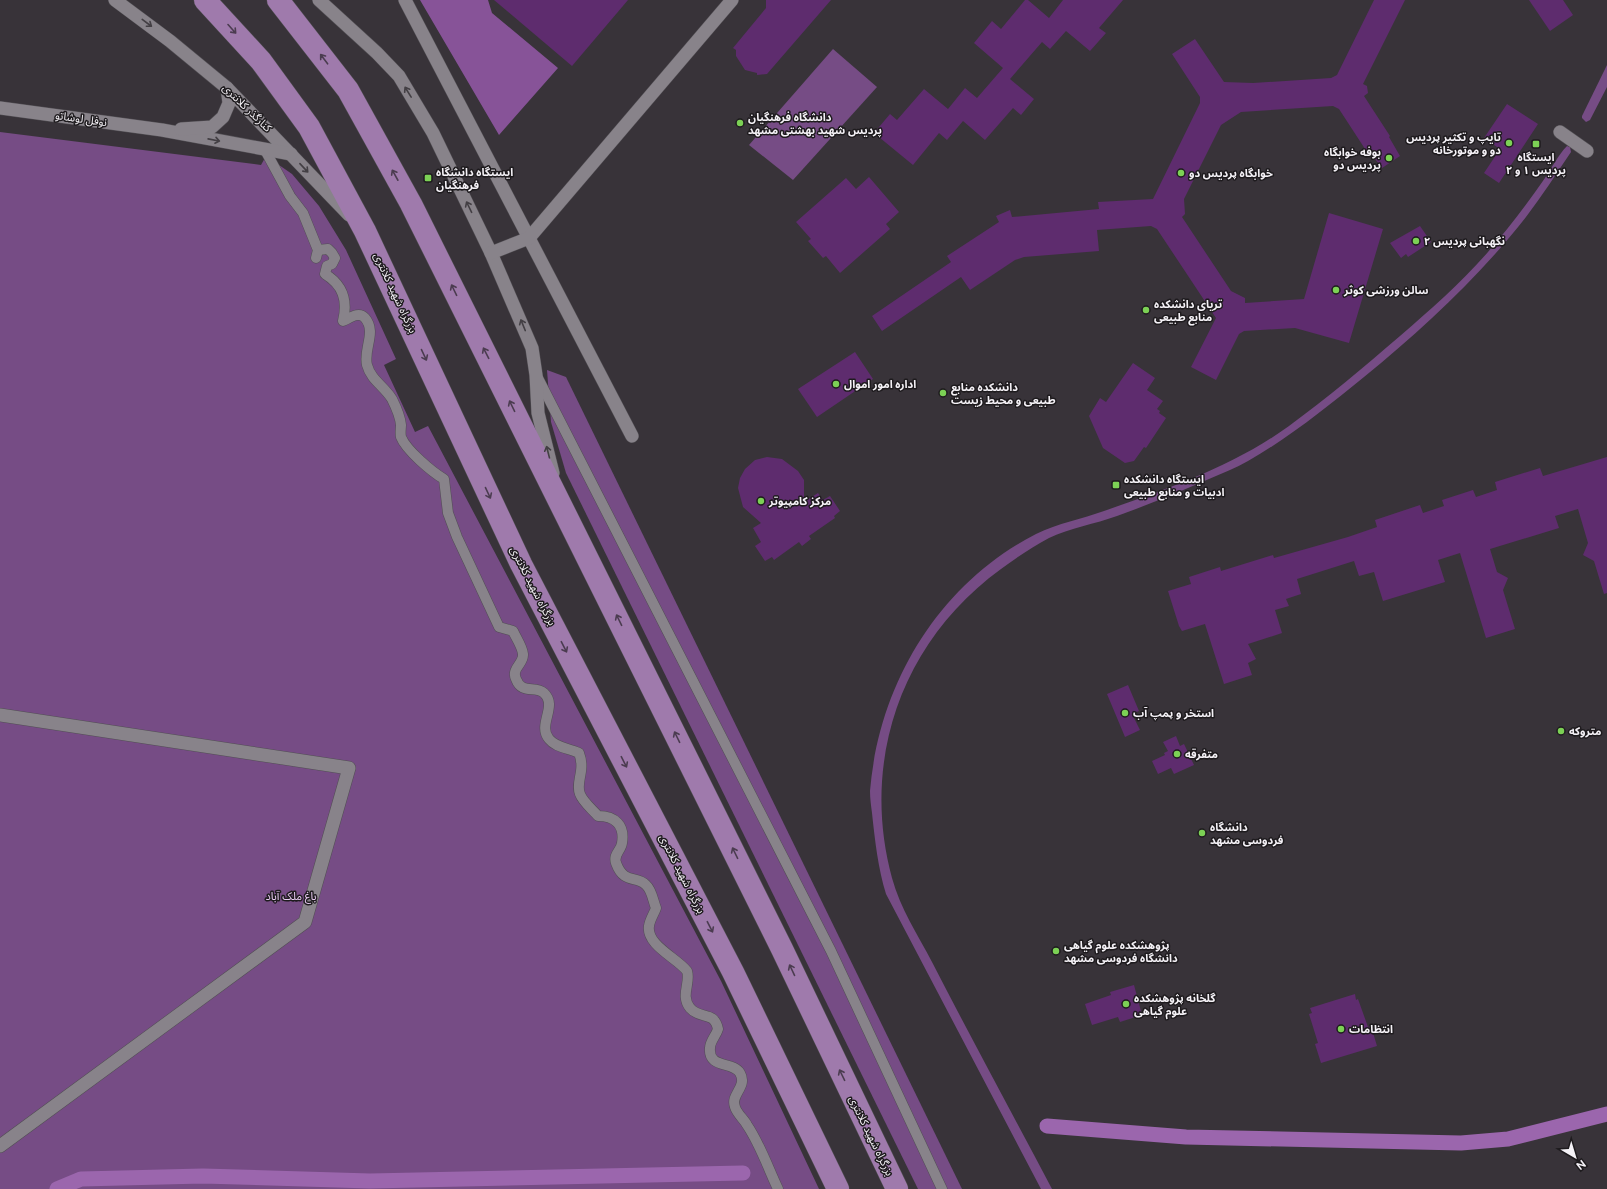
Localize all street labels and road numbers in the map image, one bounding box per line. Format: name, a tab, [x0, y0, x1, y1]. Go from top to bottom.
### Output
street label: کنارگذر کلانتری	[220, 81, 275, 135]
street label: نوفل لوشاتو	[54, 109, 108, 129]
street label: بزرگراه شهید کلانتری	[371, 251, 419, 335]
street label: بزرگراه شهید کلانتری	[507, 544, 559, 628]
street label: بزرگراه شهید کلانتری	[656, 832, 708, 916]
street label: بزرگراه شهید کلانتری	[846, 1094, 896, 1178]

